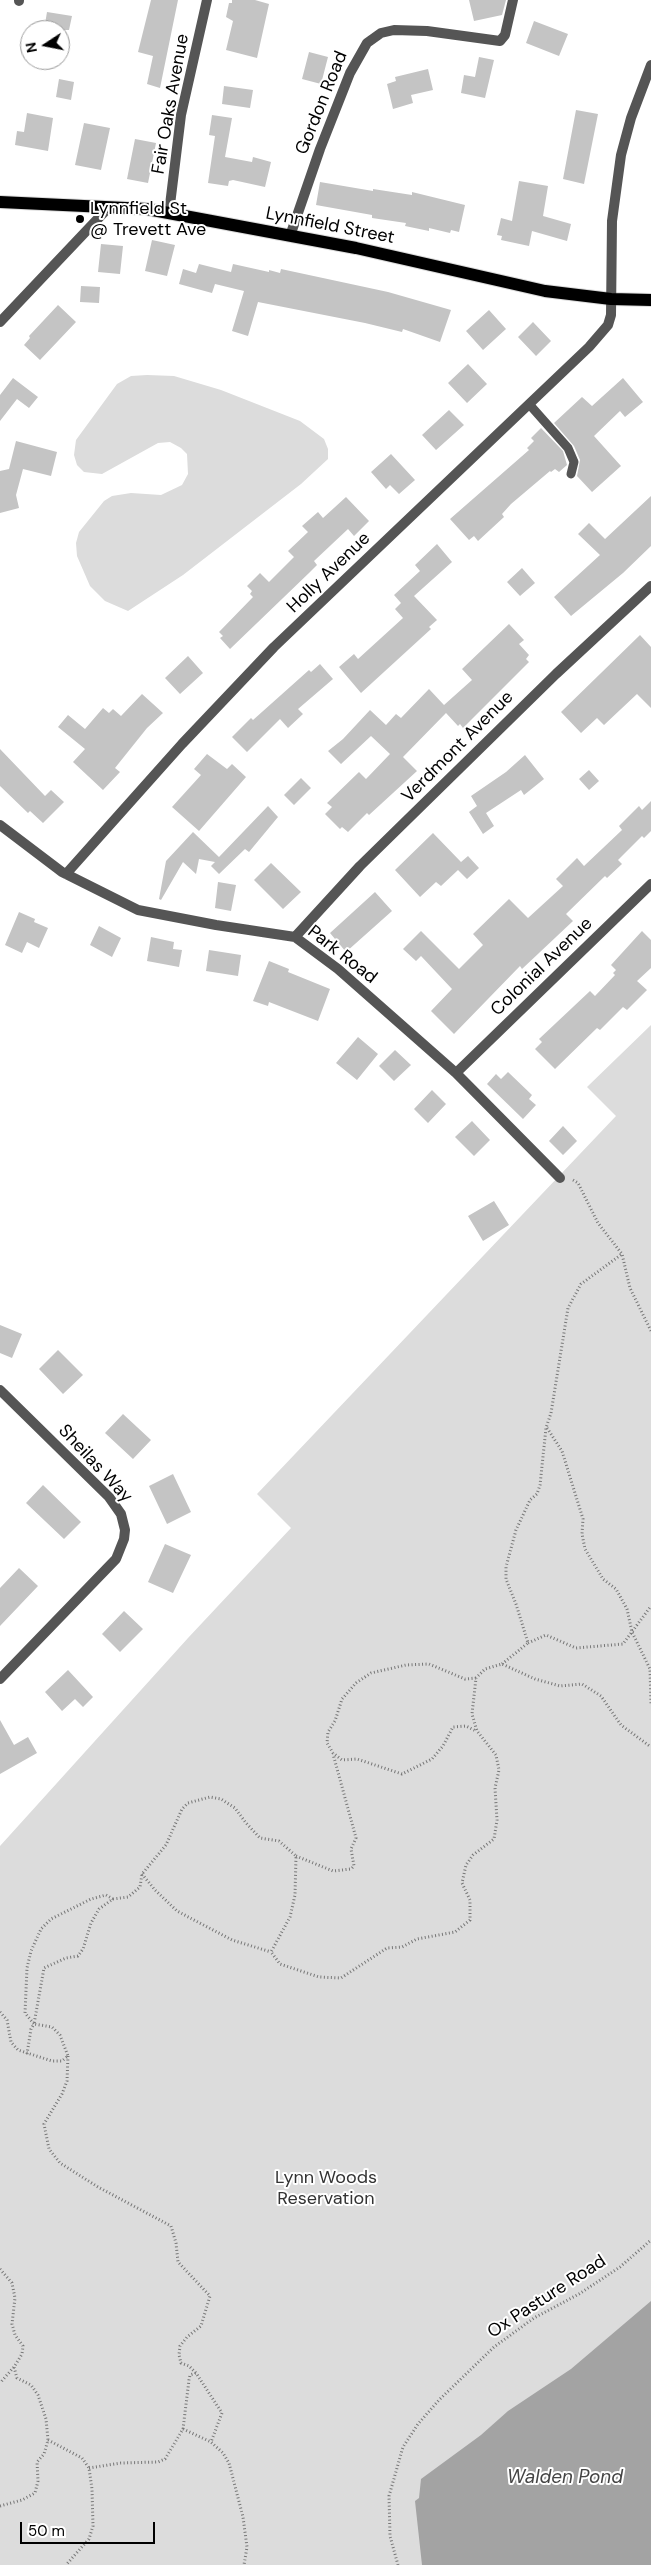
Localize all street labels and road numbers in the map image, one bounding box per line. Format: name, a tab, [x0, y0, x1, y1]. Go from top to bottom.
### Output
street label: Fair Oaks Avenue	[148, 32, 194, 176]
street label: Gordon Road	[291, 48, 353, 158]
street label: Lynnfield Street	[264, 203, 396, 249]
street label: Holly Avenue	[283, 528, 375, 618]
street label: Verdmont Avenue	[398, 687, 518, 807]
street label: Colonial Avenue	[487, 913, 597, 1021]
street label: Park Road	[303, 921, 381, 989]
street label: Sheilas Way	[53, 1420, 137, 1508]
street label: Ox Pasture Road	[484, 2251, 610, 2343]

